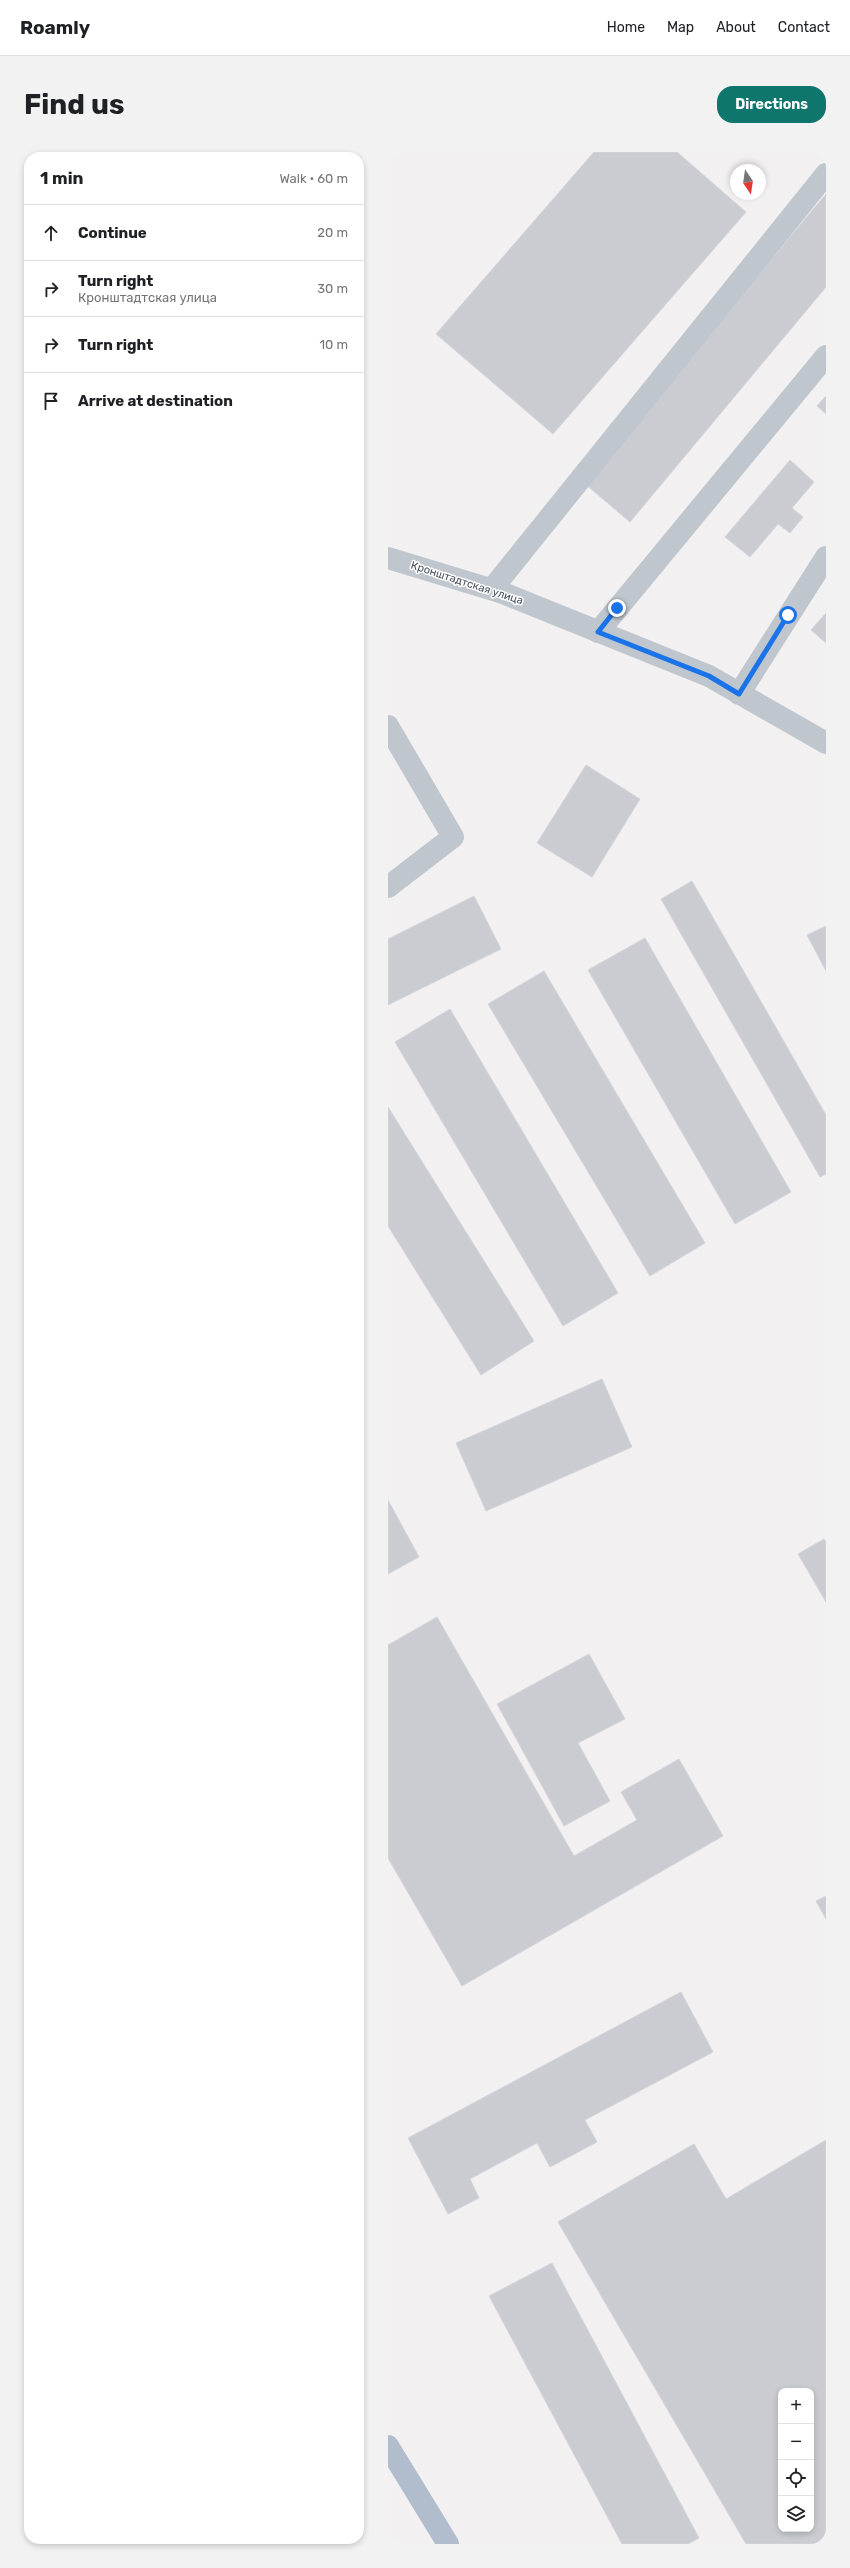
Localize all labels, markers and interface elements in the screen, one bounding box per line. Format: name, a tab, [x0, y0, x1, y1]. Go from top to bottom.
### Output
text: Roamly	[20, 16, 90, 39]
text: Home	[607, 19, 645, 36]
text: Map	[667, 19, 694, 36]
text: About	[716, 19, 756, 36]
text: Contact	[778, 19, 830, 36]
button: Directions	[717, 86, 826, 123]
text: Find us	[24, 88, 124, 121]
north arrow	[730, 164, 766, 200]
text: 1 min	[40, 168, 83, 188]
text: Walk · 60 m	[279, 171, 348, 186]
icon: ahead	[40, 222, 62, 244]
text: Continue	[78, 224, 147, 242]
text: 20 m	[317, 225, 348, 240]
text: Turn right	[78, 272, 153, 290]
icon: right	[40, 278, 62, 300]
text: 30 m	[317, 281, 348, 296]
text: Кронштадтская улица	[78, 290, 217, 305]
icon: right	[40, 334, 62, 356]
text: Turn right	[78, 336, 153, 354]
text: 10 m	[319, 337, 348, 352]
icon: arrive	[40, 390, 62, 412]
text: Arrive at destination	[78, 392, 233, 410]
street label: Кронштадтская улица	[409, 559, 525, 607]
route end	[608, 599, 626, 617]
route start	[779, 606, 797, 624]
map controls	[778, 2388, 814, 2532]
button: +	[778, 2388, 814, 2424]
button: −	[778, 2424, 814, 2460]
button: locate	[778, 2460, 814, 2496]
button: layers	[778, 2496, 814, 2532]

